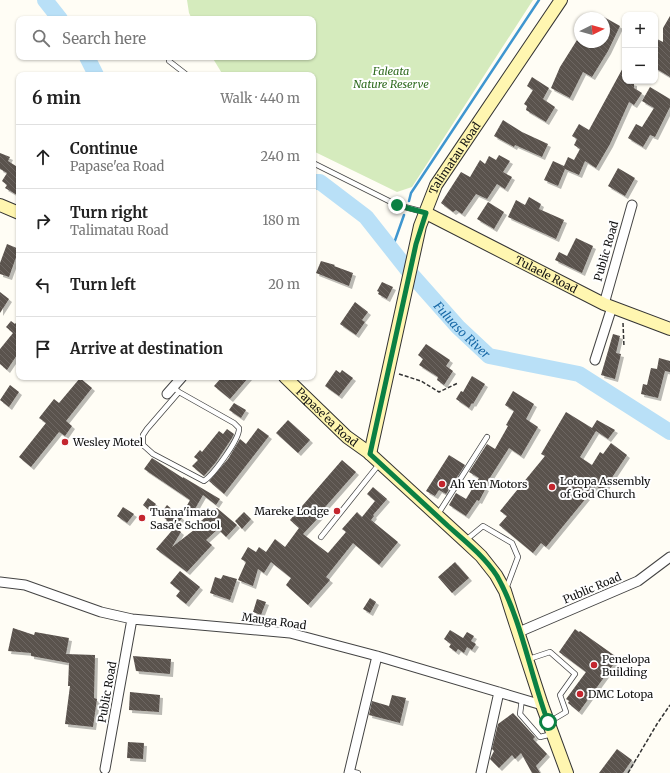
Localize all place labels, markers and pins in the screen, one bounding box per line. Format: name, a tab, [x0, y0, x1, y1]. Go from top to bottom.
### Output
place label: Wesley Motel	[72, 435, 144, 449]
marker: Wesley Motel	[60, 437, 70, 447]
place label: Lotopa Assembly of God Church	[560, 474, 651, 501]
place label: Ah Yen Motors	[449, 477, 527, 491]
marker: Ah Yen Motors	[437, 479, 447, 489]
marker: Lotopa Assembly of God Church	[547, 482, 557, 492]
place label: Mareke Lodge	[254, 504, 329, 518]
place label: Tuana'imato Sasa'e School	[150, 505, 221, 532]
marker: Mareke Lodge	[332, 506, 342, 516]
marker: Tuana'imato Sasa'e School	[137, 513, 147, 523]
place label: Penelopa Building	[602, 652, 650, 679]
marker: Penelopa Building	[589, 660, 599, 670]
place label: DMC Lotopa	[588, 687, 653, 701]
marker: DMC Lotopa	[575, 689, 585, 699]

